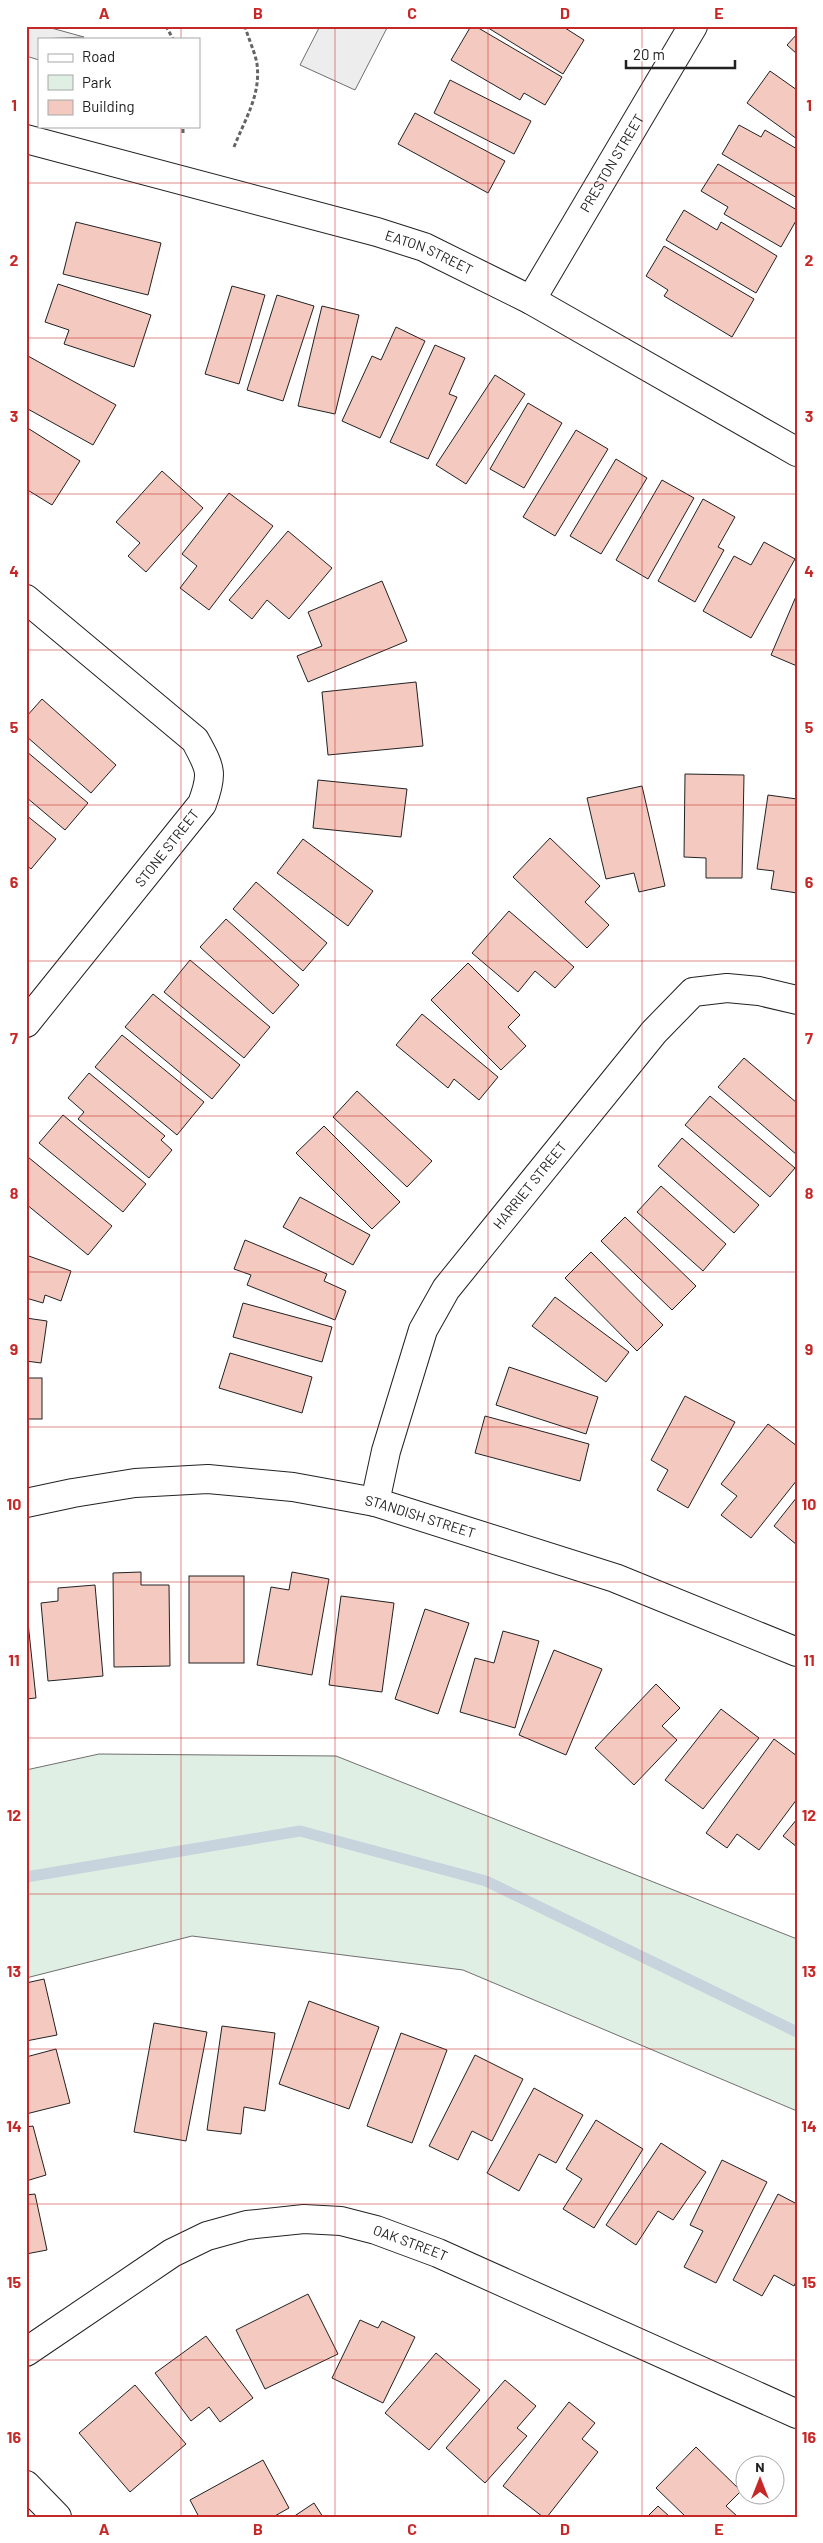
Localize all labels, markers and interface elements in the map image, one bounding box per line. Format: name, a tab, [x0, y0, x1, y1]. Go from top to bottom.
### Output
text: A	[99, 3, 110, 22]
text: B	[253, 3, 263, 22]
text: C	[407, 3, 417, 22]
text: D	[560, 3, 570, 22]
text: E	[714, 3, 724, 22]
legend	[38, 38, 200, 128]
scale bar	[626, 38, 734, 70]
text: 20 m	[633, 45, 665, 63]
text: Road	[82, 47, 115, 65]
text: Park	[82, 73, 112, 91]
text: 1	[11, 95, 17, 114]
text: 1	[806, 95, 812, 114]
text: Building	[82, 97, 135, 115]
street label: PRESTON STREET	[576, 111, 647, 215]
street label: EATON STREET	[383, 226, 476, 278]
text: 2	[10, 250, 19, 269]
text: 2	[805, 250, 814, 269]
text: 3	[10, 406, 18, 425]
text: 3	[805, 406, 813, 425]
text: 4	[9, 561, 19, 580]
text: 4	[804, 561, 814, 580]
text: 5	[10, 717, 19, 736]
text: 5	[805, 717, 814, 736]
street label: STONE STREET	[131, 805, 202, 890]
text: 6	[10, 872, 19, 891]
text: 6	[805, 872, 814, 891]
text: 7	[10, 1028, 18, 1047]
text: 7	[805, 1028, 813, 1047]
street label: HARRIET STREET	[489, 1138, 570, 1232]
text: 8	[10, 1183, 19, 1202]
text: 8	[805, 1183, 814, 1202]
text: 9	[10, 1339, 18, 1358]
text: 9	[805, 1339, 813, 1358]
street label: STANDISH STREET	[364, 1491, 478, 1541]
text: 10	[7, 1494, 21, 1513]
text: 10	[802, 1494, 816, 1513]
text: 11	[8, 1650, 20, 1669]
text: 11	[803, 1650, 815, 1669]
text: 12	[7, 1805, 21, 1824]
text: 12	[802, 1805, 816, 1824]
text: 13	[7, 1961, 21, 1980]
text: 13	[802, 1961, 816, 1980]
text: 14	[6, 2116, 22, 2135]
text: 14	[801, 2116, 817, 2135]
street label: OAK STREET	[371, 2221, 450, 2264]
text: 15	[7, 2272, 22, 2291]
text: 15	[802, 2272, 817, 2291]
text: 16	[7, 2427, 22, 2446]
text: 16	[802, 2427, 817, 2446]
north arrow	[736, 2456, 786, 2506]
text: N	[755, 2458, 765, 2475]
text: A	[99, 2519, 110, 2538]
text: B	[253, 2519, 263, 2538]
text: C	[407, 2519, 417, 2538]
text: D	[560, 2519, 570, 2538]
text: E	[714, 2519, 724, 2538]

